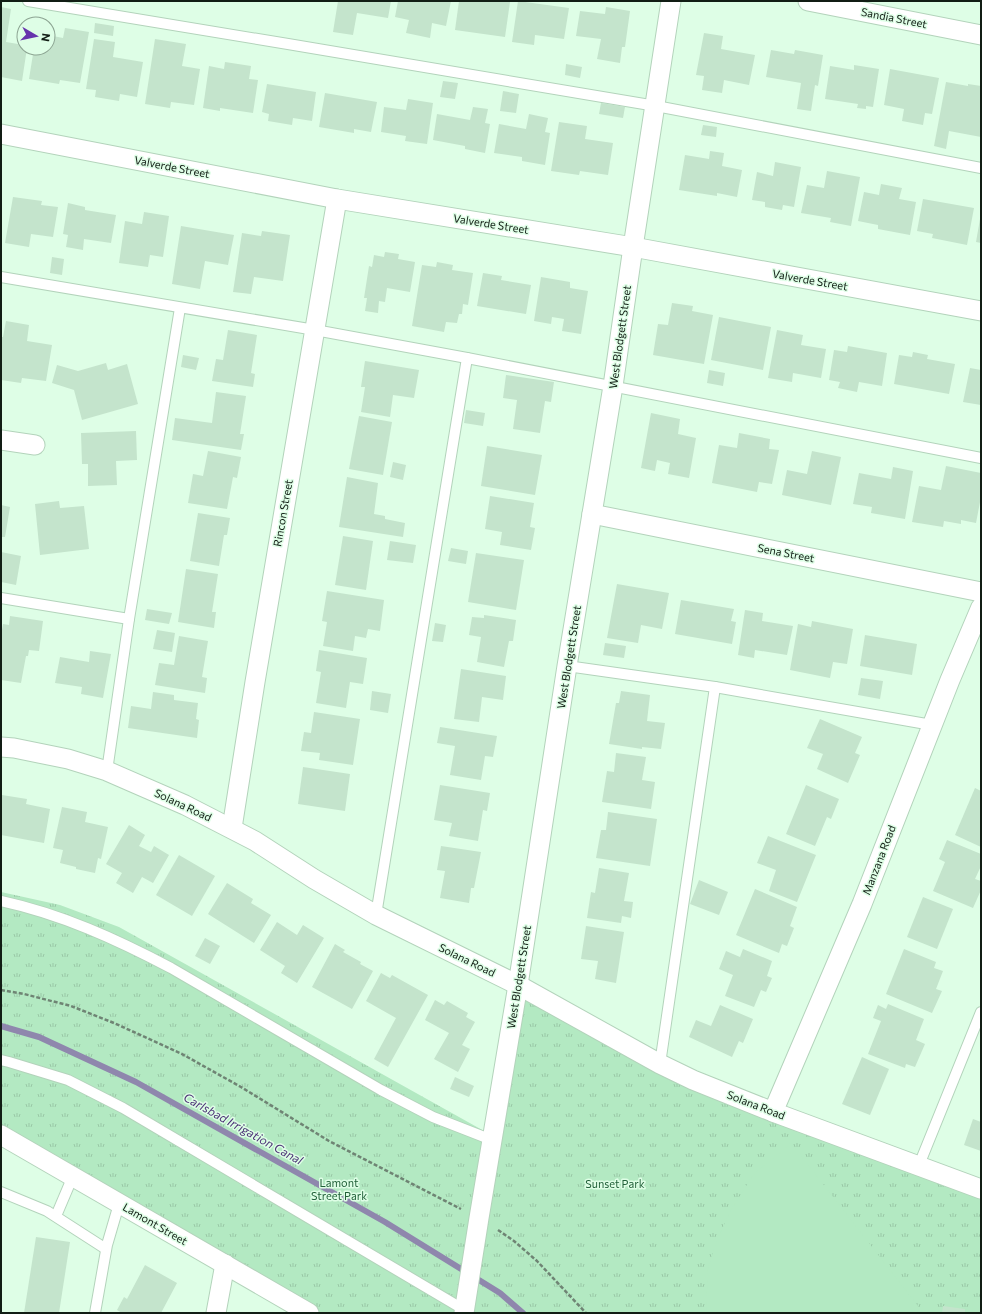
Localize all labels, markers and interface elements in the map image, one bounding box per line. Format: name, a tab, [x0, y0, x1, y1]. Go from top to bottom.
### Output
street label: Sandia Street	[860, 5, 929, 30]
north arrow	[16, 16, 56, 56]
text: N	[39, 33, 53, 43]
street label: Valverde Street	[133, 153, 211, 180]
street label: Valverde Street	[452, 211, 530, 236]
street label: Valverde Street	[771, 266, 849, 293]
street label: West Blodgett Street	[606, 284, 633, 390]
street label: Rincon Street	[270, 478, 295, 548]
street label: Sena Street	[757, 541, 816, 564]
street label: West Blodgett Street	[554, 604, 583, 710]
street label: Solana Road	[153, 786, 214, 823]
street label: Manzana Road	[859, 823, 898, 896]
street label: West Blodgett Street	[504, 924, 533, 1030]
street label: Solana Road	[437, 940, 498, 979]
street label: Solana Road	[725, 1087, 787, 1122]
water label: Carlsbad Irrigation Canal	[181, 1089, 306, 1167]
park label: Lamont Street Park	[311, 1176, 367, 1202]
park label: Sunset Park	[585, 1177, 645, 1190]
street label: Lamont Street	[121, 1200, 190, 1247]

